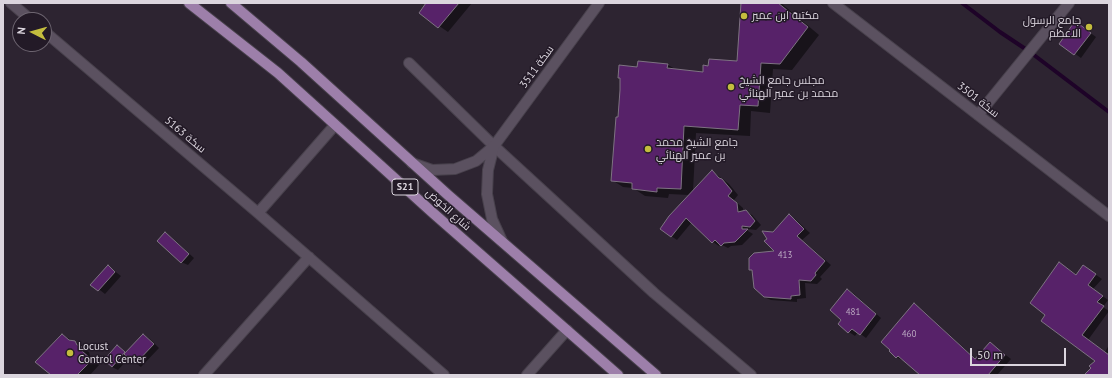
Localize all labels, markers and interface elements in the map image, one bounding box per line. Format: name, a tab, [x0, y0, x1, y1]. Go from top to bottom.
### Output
place label: مكتبة ابن عمير	[752, 9, 819, 23]
marker: مكتبة ابن عمير	[739, 11, 749, 21]
north arrow	[12, 12, 52, 52]
place label: جامع الرسول الاعظم	[1023, 14, 1081, 40]
marker: جامع الرسول الاعظم	[1084, 22, 1094, 32]
text: N	[14, 27, 28, 35]
street label: سكة 3511	[517, 43, 557, 91]
place label: مجلس جامع الشيخ محمد بن عمير الهنائي	[739, 74, 838, 100]
street label: سكة 3501	[954, 80, 1002, 120]
marker: مجلس جامع الشيخ محمد بن عمير الهنائي	[726, 82, 736, 92]
street label: سكة 5163	[162, 114, 208, 156]
place label: جامع الشيخ محمد بن عمير الهنائي	[656, 136, 738, 162]
marker: جامع الشيخ محمد بن عمير الهنائي	[643, 144, 653, 154]
road number: S21	[392, 179, 418, 195]
street label: شارع الخوض	[423, 186, 473, 234]
house number: 413	[778, 250, 792, 260]
house number: 481	[846, 307, 860, 317]
house number: 460	[902, 329, 916, 339]
place label: Locust Control Center	[78, 340, 146, 366]
scale bar	[972, 340, 1068, 366]
text: 50 m	[977, 347, 1003, 362]
marker: Locust Control Center	[65, 348, 75, 358]

